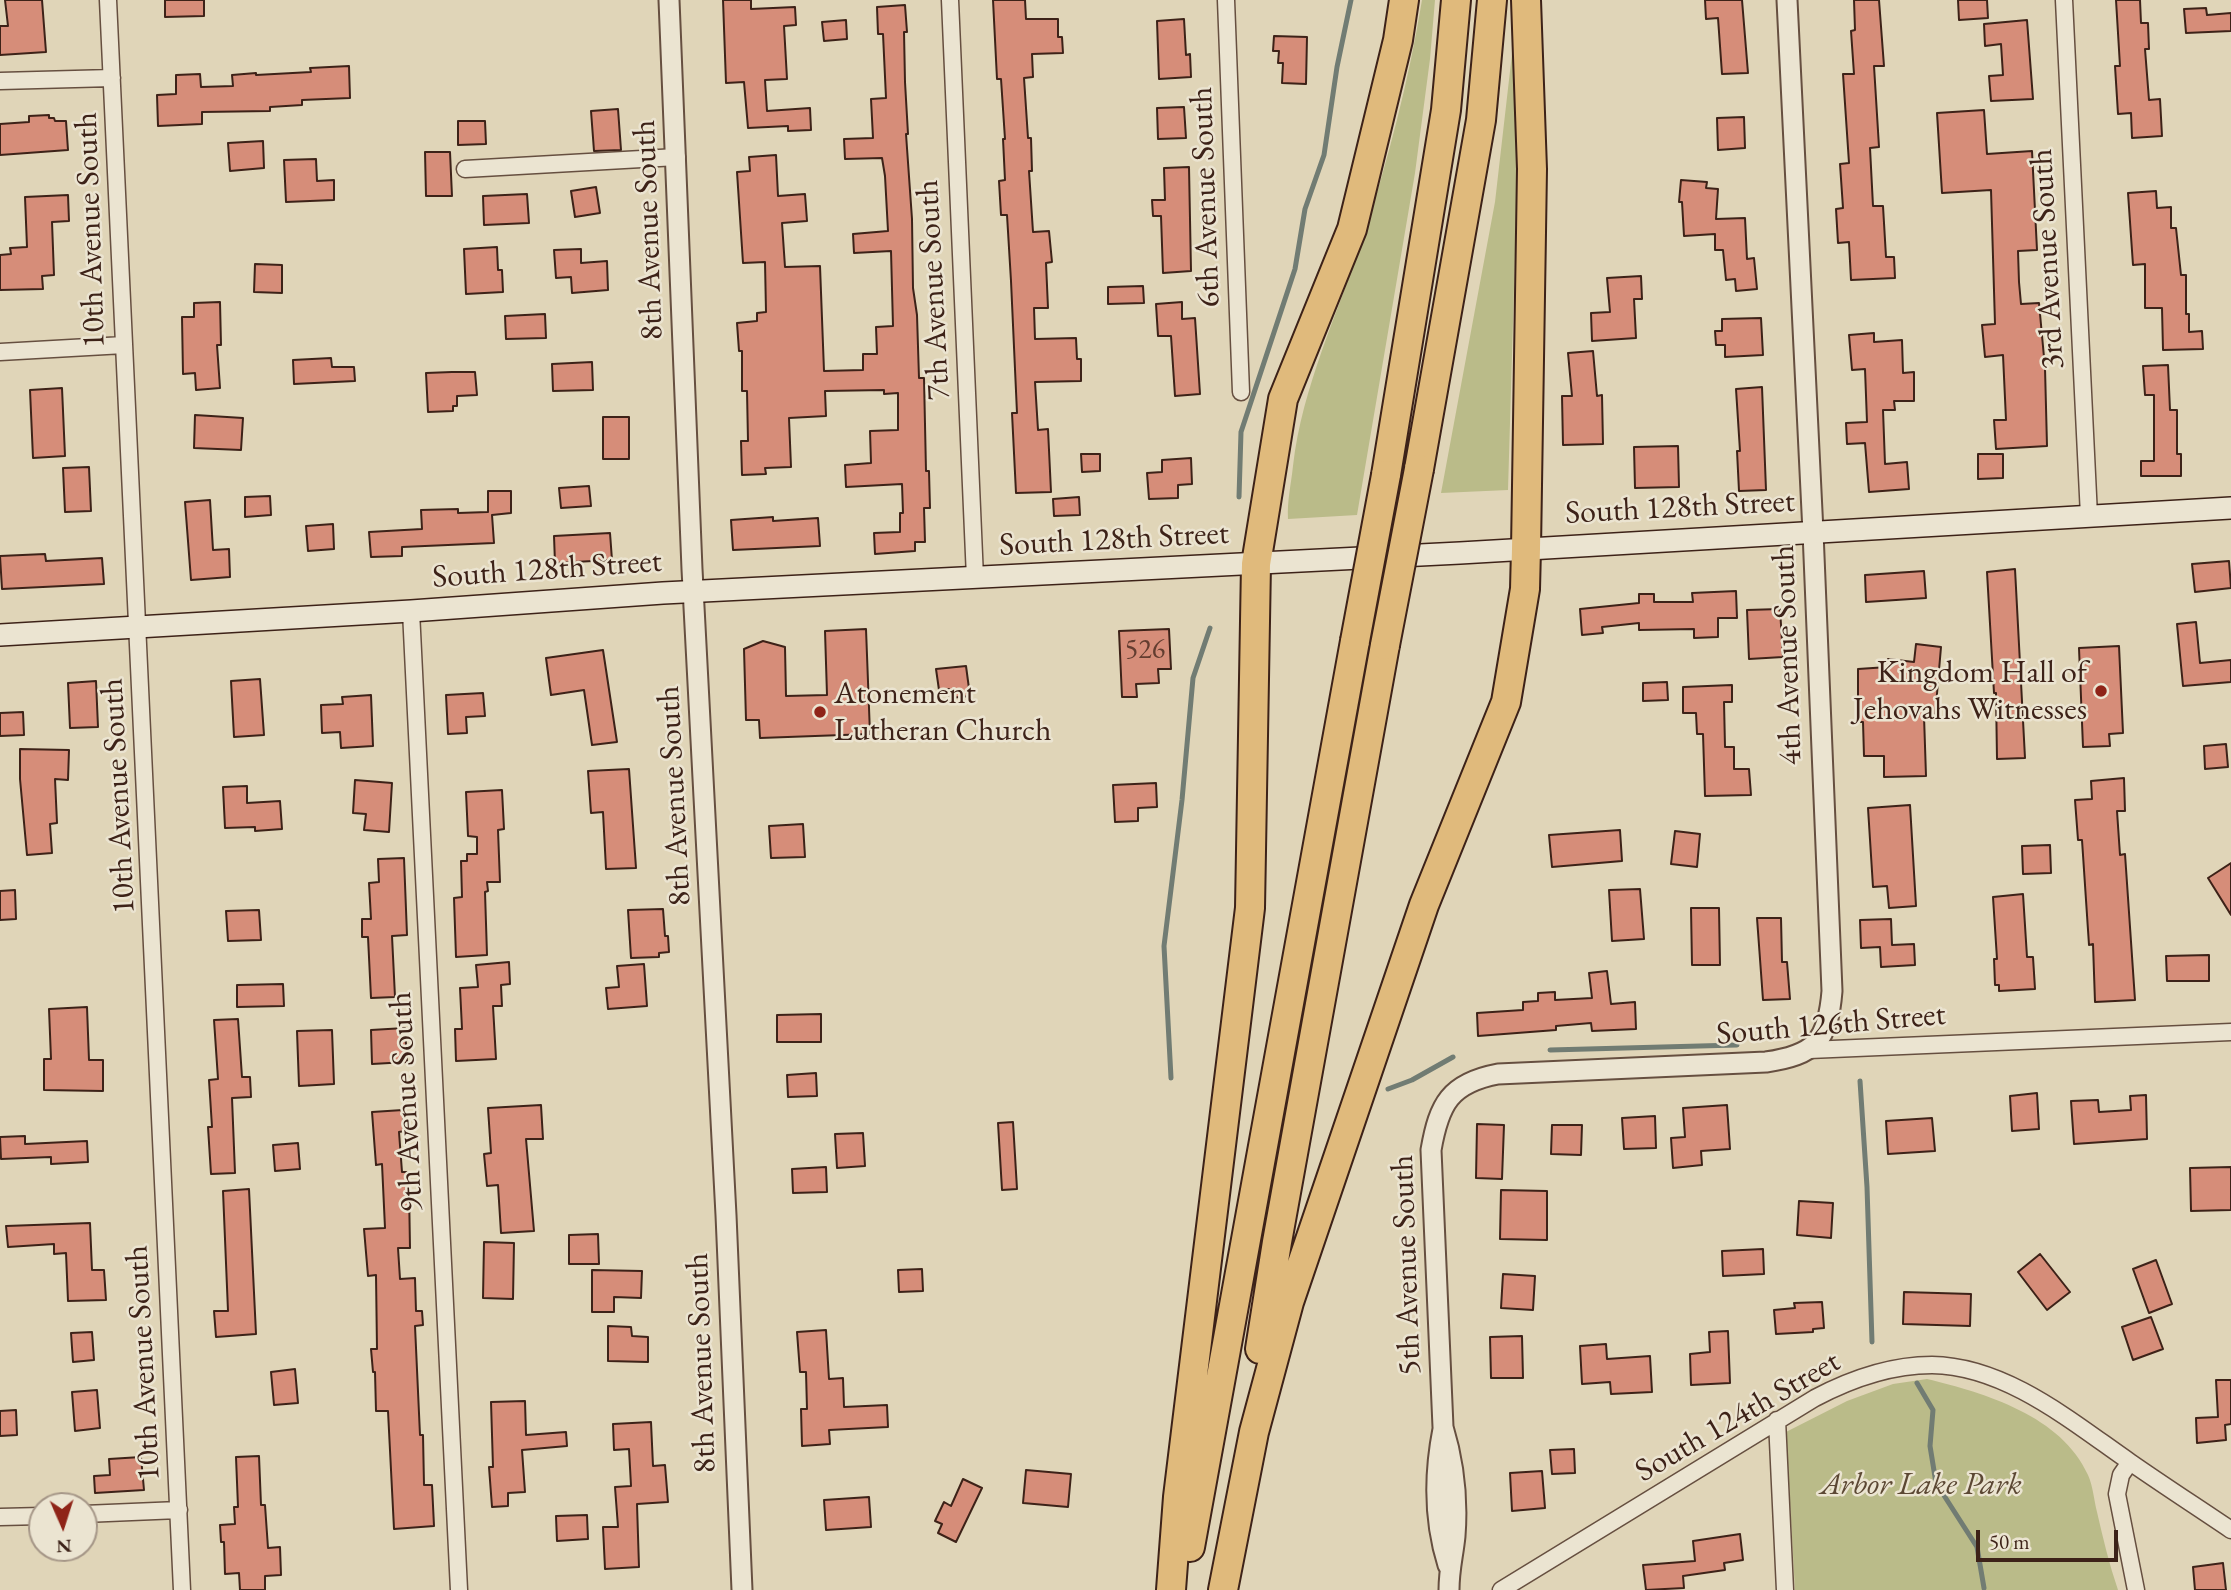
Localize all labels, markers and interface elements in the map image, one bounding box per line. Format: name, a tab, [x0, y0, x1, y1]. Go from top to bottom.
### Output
street label: 6th Avenue South	[1183, 86, 1229, 308]
street label: 10th Avenue South	[68, 111, 114, 349]
street label: 8th Avenue South	[626, 119, 672, 341]
street label: 3rd Avenue South	[2023, 148, 2073, 370]
street label: 7th Avenue South	[909, 179, 959, 401]
street label: South 128th Street	[1564, 483, 1796, 533]
street label: South 128th Street	[998, 515, 1230, 565]
street label: South 128th Street	[431, 543, 663, 597]
street label: 4th Avenue South	[1765, 544, 1811, 766]
house number: 526	[1125, 633, 1165, 667]
place label: Kingdom Hall of Jehovahs Witnesses	[1853, 654, 2087, 729]
place label: Atonement Lutheran Church	[834, 675, 1052, 750]
street label: 10th Avenue South	[94, 677, 144, 915]
marker: Kingdom Hall of Jehovahs Witnesses	[2093, 683, 2109, 699]
street label: 8th Avenue South	[650, 685, 700, 907]
marker: Atonement Lutheran Church	[812, 704, 828, 720]
street label: 9th Avenue South	[382, 991, 432, 1213]
street label: South 126th Street	[1715, 996, 1947, 1054]
street label: 5th Avenue South	[1384, 1154, 1430, 1376]
street label: 10th Avenue South	[119, 1244, 169, 1482]
street label: 8th Avenue South	[679, 1252, 725, 1474]
street label: South 124th Street	[1629, 1343, 1847, 1491]
park label: Arbor Lake Park	[1820, 1466, 2022, 1504]
north arrow	[28, 1492, 98, 1562]
scale bar	[1979, 1516, 2121, 1560]
text: 50 m	[1989, 1528, 2030, 1555]
text: N	[56, 1534, 72, 1559]

